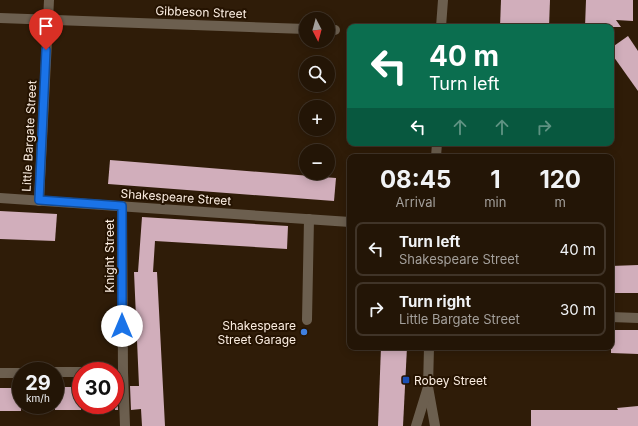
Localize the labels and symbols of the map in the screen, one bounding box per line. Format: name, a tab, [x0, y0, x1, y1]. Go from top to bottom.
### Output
street label: Gibbeson Street	[155, 3, 247, 21]
pin	[29, 9, 63, 50]
north arrow	[299, 12, 335, 48]
street label: Little Bargate Street	[19, 80, 39, 192]
street label: Shakespeare Street	[120, 186, 232, 208]
street label: Knight Street	[102, 219, 117, 293]
position arrow	[101, 305, 143, 347]
place label: Shakespeare Street Garage	[217, 318, 296, 347]
marker: Shakespeare Street Garage	[299, 327, 309, 337]
speed limit sign: 30	[72, 362, 124, 414]
place label: Robey Street	[414, 373, 487, 388]
marker: Robey Street	[401, 375, 411, 385]

